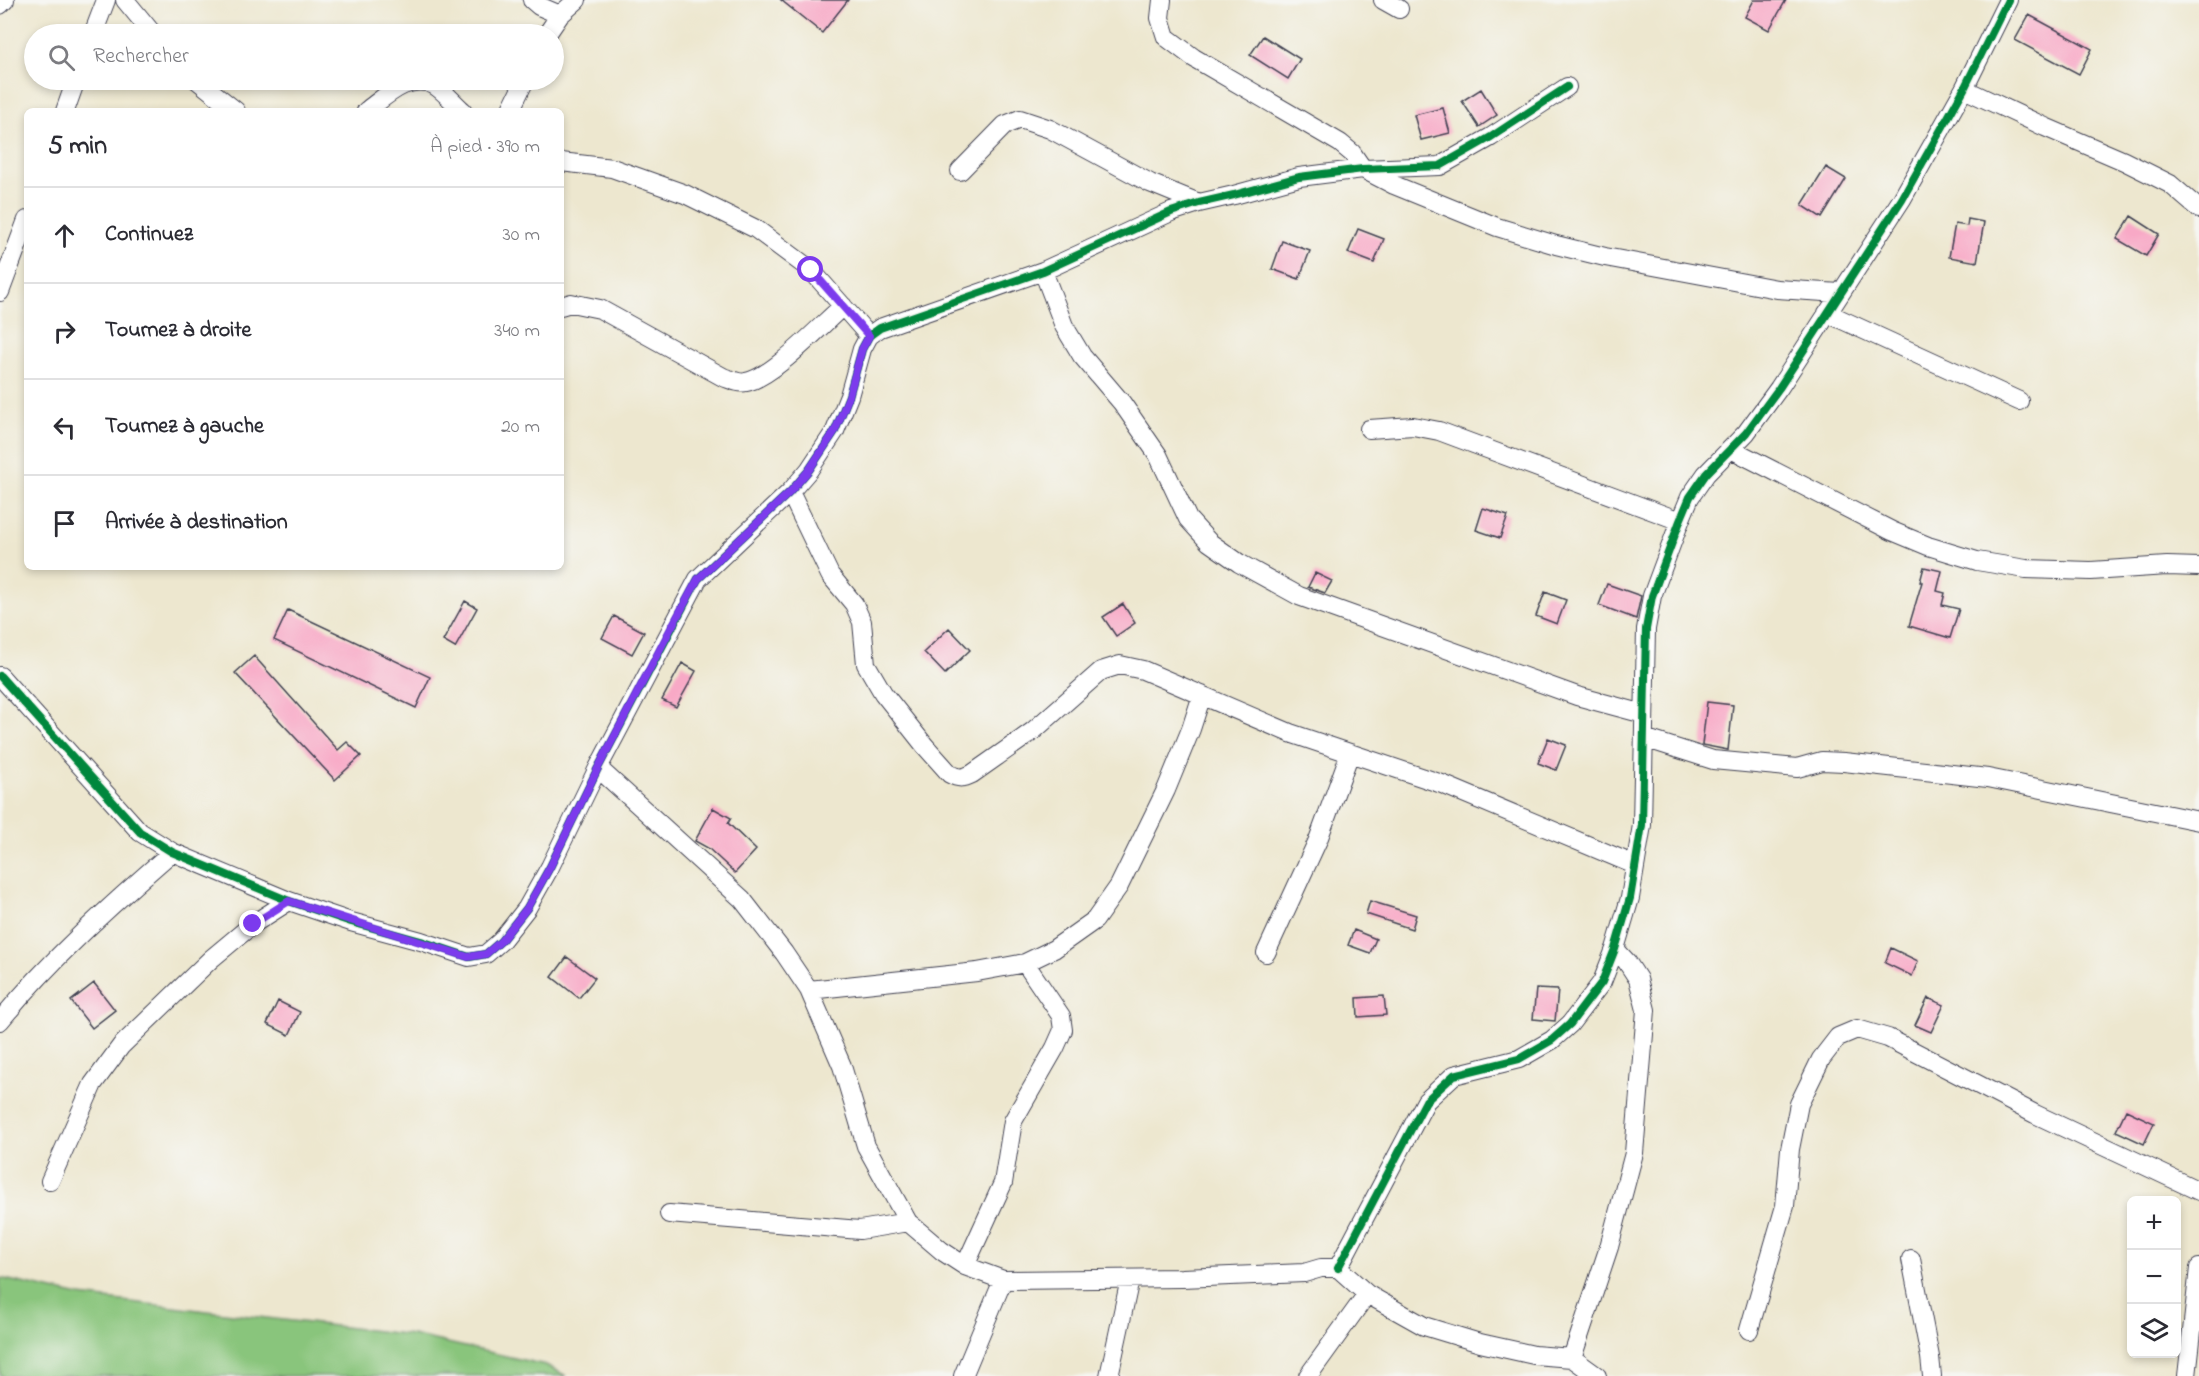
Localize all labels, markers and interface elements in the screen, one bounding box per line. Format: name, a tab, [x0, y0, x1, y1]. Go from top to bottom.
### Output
search box	[24, 24, 564, 90]
icon: search	[45, 41, 78, 74]
text: Rechercher	[93, 41, 189, 73]
text: 5 min	[48, 128, 107, 166]
text: À pied · 390 m	[430, 133, 540, 162]
icon: ahead	[48, 219, 81, 252]
text: Continuez	[105, 219, 193, 251]
text: 30 m	[503, 221, 540, 250]
route start	[797, 256, 823, 282]
icon: right	[48, 315, 81, 348]
text: Tournez à droite	[105, 315, 251, 347]
text: 340 m	[494, 317, 540, 346]
icon: left	[48, 411, 81, 444]
text: Tournez à gauche	[105, 411, 264, 443]
text: 20 m	[501, 413, 540, 442]
icon: arrive	[48, 507, 81, 540]
text: Arrivée à destination	[105, 507, 288, 539]
route end	[239, 910, 265, 936]
map controls	[2127, 1196, 2181, 1358]
button: +	[2127, 1196, 2181, 1250]
button: −	[2127, 1250, 2181, 1304]
button: layers	[2127, 1304, 2181, 1358]

